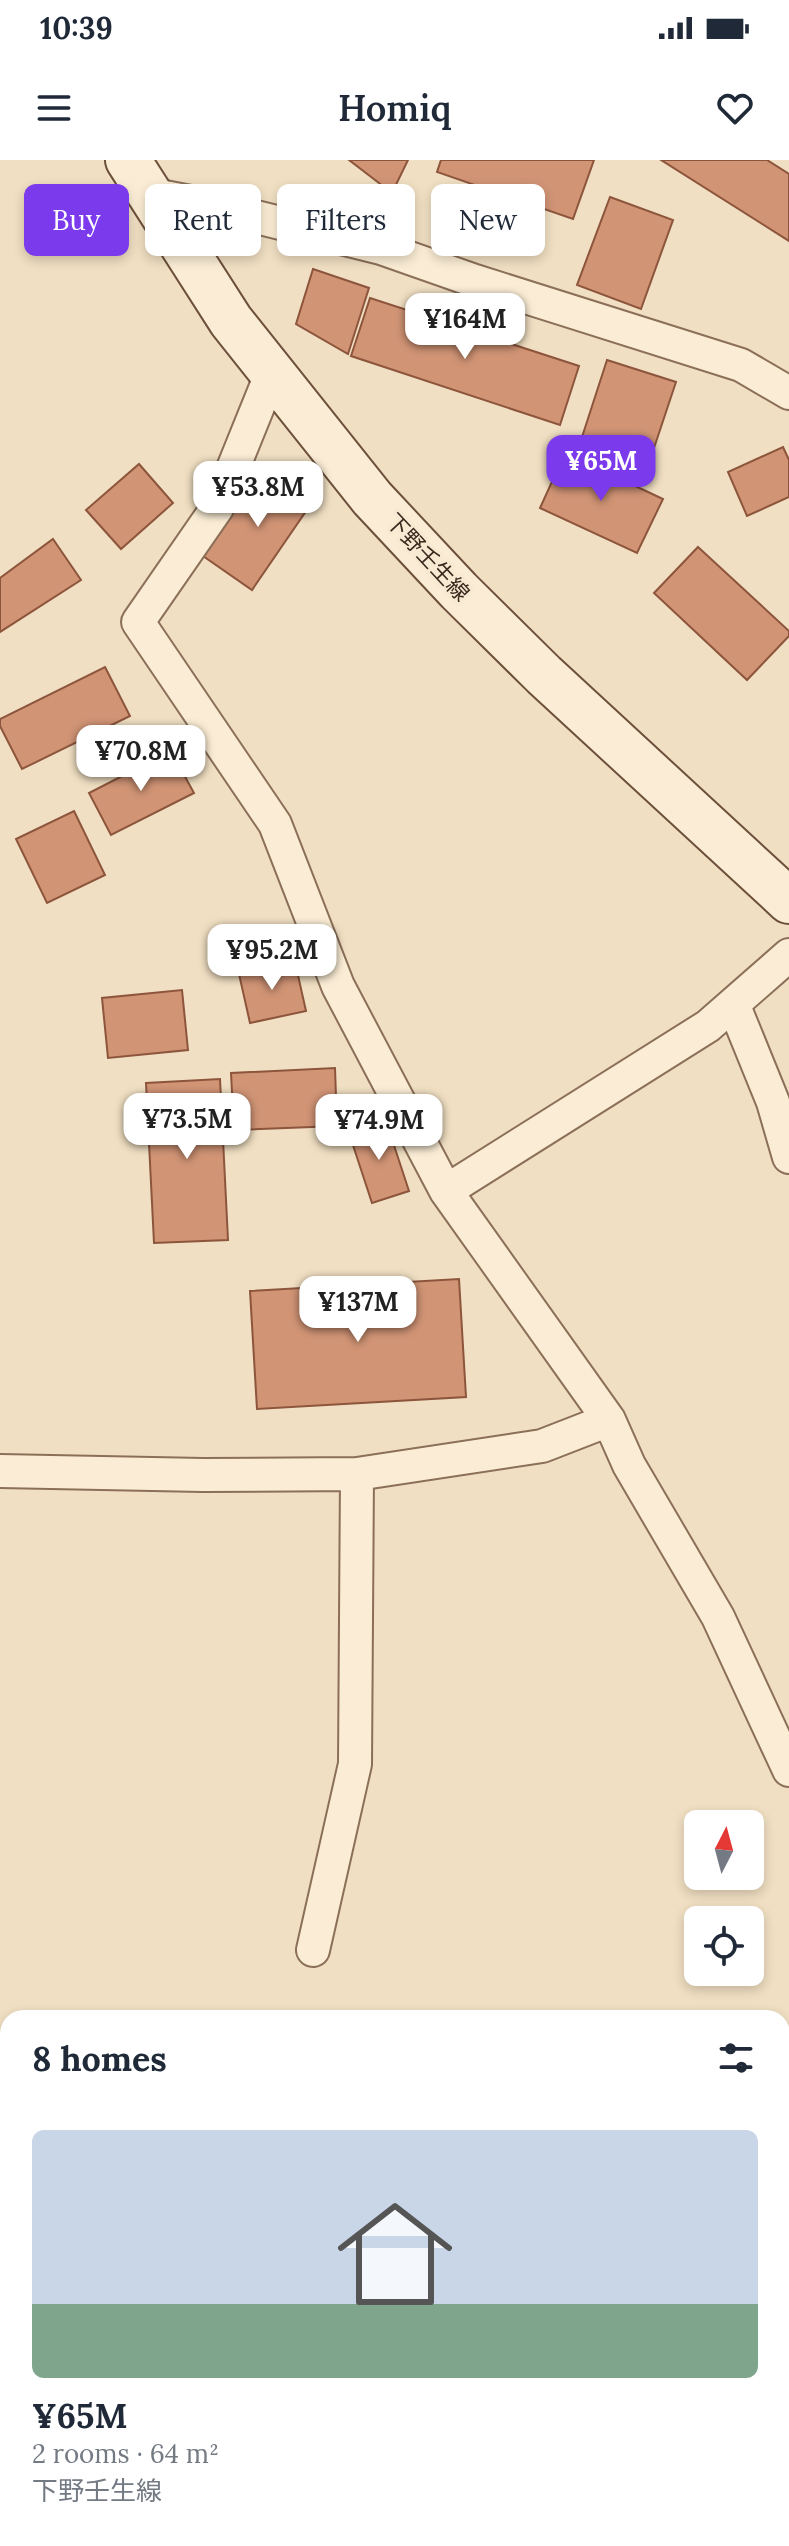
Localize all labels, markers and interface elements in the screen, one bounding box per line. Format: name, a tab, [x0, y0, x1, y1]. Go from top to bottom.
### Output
text: 10:39	[40, 9, 113, 47]
text: Homiq	[338, 85, 451, 131]
icon: menu	[32, 86, 76, 130]
icon: heart	[713, 86, 757, 130]
chip: Buy	[24, 184, 129, 256]
chip: Rent	[145, 184, 261, 256]
chip: Filters	[277, 184, 415, 256]
chip: New	[431, 184, 545, 256]
pin: ¥164M	[409, 293, 521, 361]
text: ¥164M	[423, 302, 507, 335]
pin: ¥65M	[554, 435, 648, 503]
text: ¥65M	[564, 444, 638, 477]
pin: ¥53.8M	[193, 461, 323, 529]
text: ¥53.8M	[211, 470, 305, 503]
street label: 下野壬生線	[380, 507, 476, 607]
pin: ¥70.8M	[76, 725, 206, 793]
text: ¥70.8M	[94, 734, 188, 767]
pin: ¥95.2M	[207, 924, 337, 992]
text: ¥95.2M	[226, 933, 318, 966]
pin: ¥73.5M	[122, 1093, 252, 1161]
pin: ¥74.9M	[314, 1094, 444, 1162]
text: ¥73.5M	[142, 1102, 232, 1135]
text: ¥74.9M	[333, 1103, 425, 1136]
pin: ¥137M	[302, 1276, 414, 1344]
text: ¥137M	[317, 1285, 399, 1318]
north arrow	[684, 1810, 764, 1890]
map controls	[684, 1810, 764, 1986]
button: locate	[684, 1906, 764, 1986]
icon: filters	[714, 2036, 758, 2080]
text: 8 homes	[32, 2037, 167, 2080]
icon: home	[323, 2182, 467, 2326]
text: ¥65M	[32, 2394, 128, 2437]
text: 2 rooms · 64 m²	[32, 2437, 219, 2470]
text: 下野壬生線	[32, 2474, 162, 2507]

